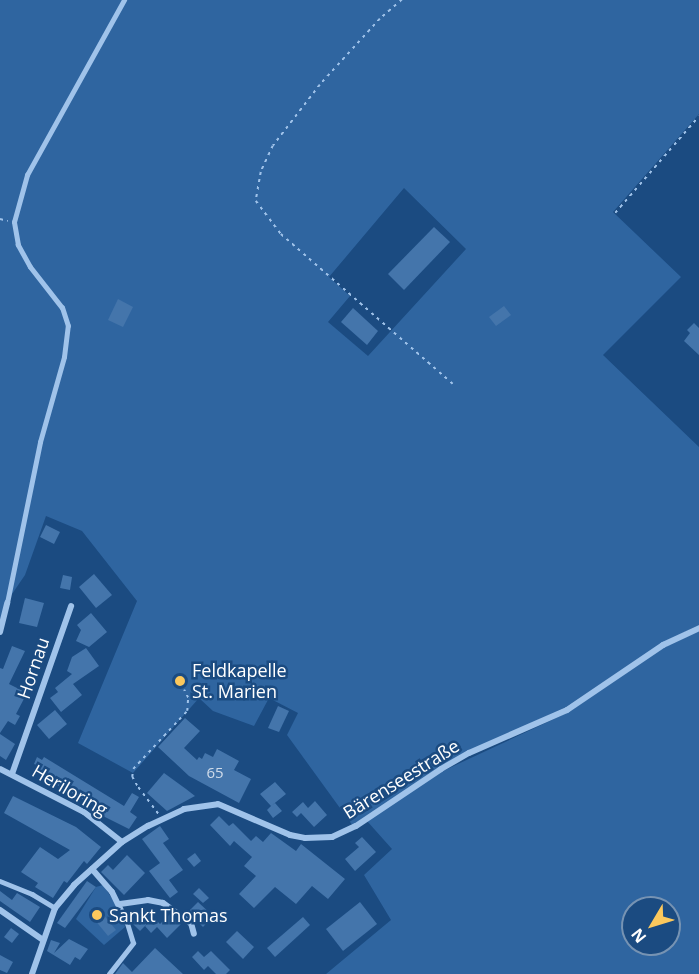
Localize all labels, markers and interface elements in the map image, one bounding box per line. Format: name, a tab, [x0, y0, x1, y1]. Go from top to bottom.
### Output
street label: Hornau	[12, 634, 54, 702]
place label: Feldkapelle St. Marien	[192, 660, 287, 702]
marker: Feldkapelle St. Marien	[173, 674, 187, 688]
street label: Bärenseestraße	[339, 735, 463, 823]
street label: Heriloring	[29, 760, 111, 820]
house number: 65	[206, 764, 224, 782]
north arrow	[621, 896, 681, 956]
place label: Sankt Thomas	[109, 904, 227, 926]
marker: Sankt Thomas	[90, 908, 104, 922]
text: N	[626, 924, 651, 948]

